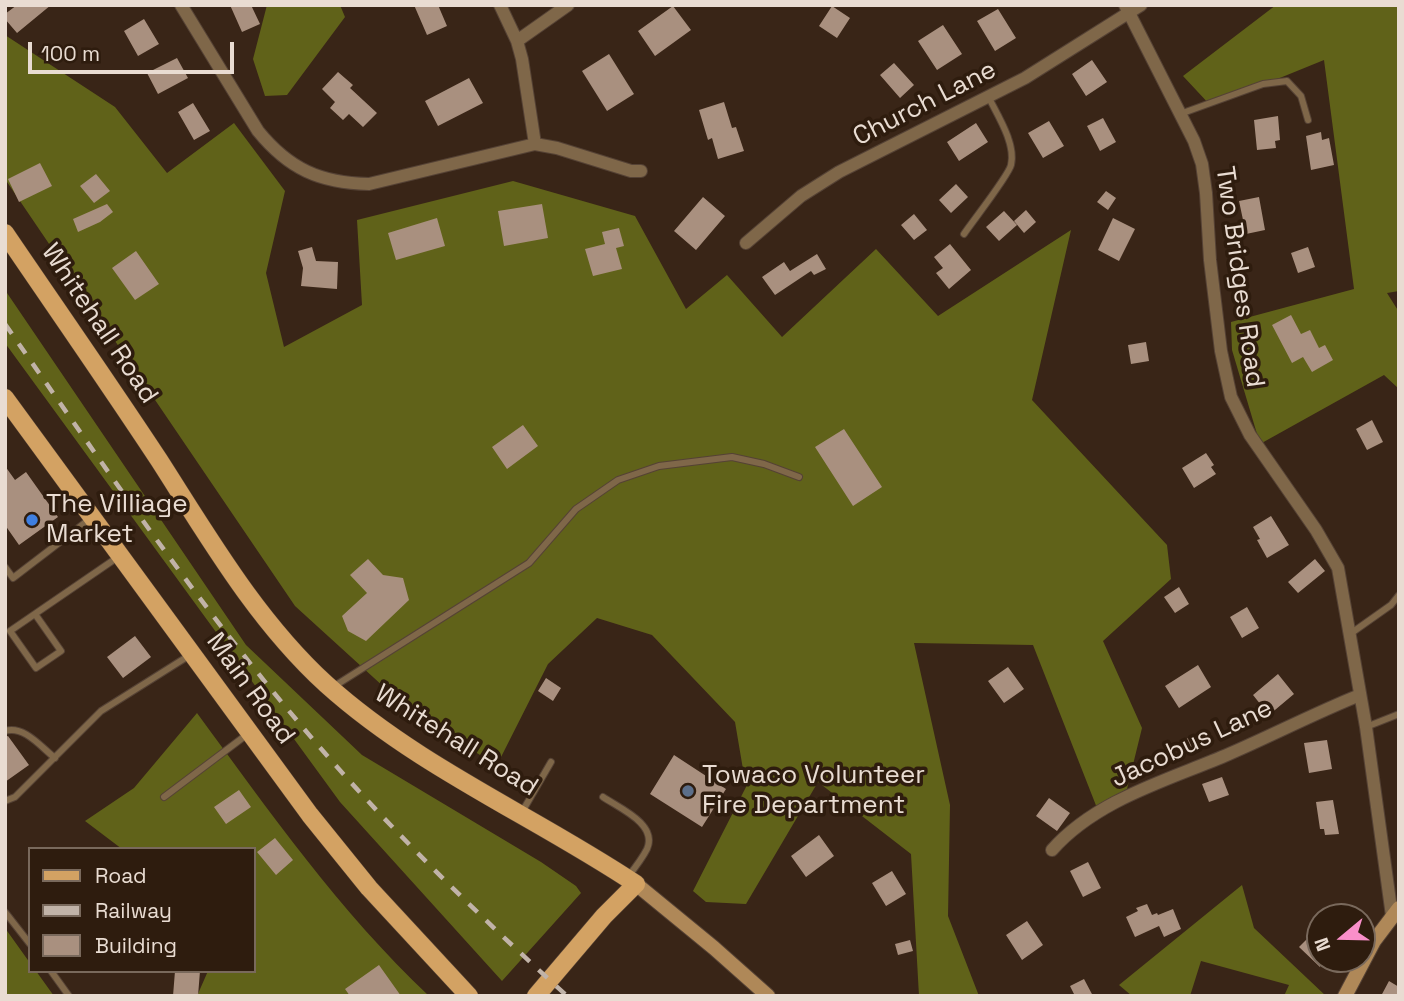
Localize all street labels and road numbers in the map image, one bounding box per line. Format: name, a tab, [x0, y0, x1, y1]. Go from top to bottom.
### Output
street label: Church Lane	[848, 55, 1002, 153]
street label: Two Bridges Road	[1208, 164, 1270, 390]
street label: Whitehall Road	[34, 238, 164, 410]
street label: Main Road	[199, 627, 301, 751]
street label: Whitehall Road	[369, 678, 543, 804]
street label: Jacobus Lane	[1106, 693, 1278, 795]

